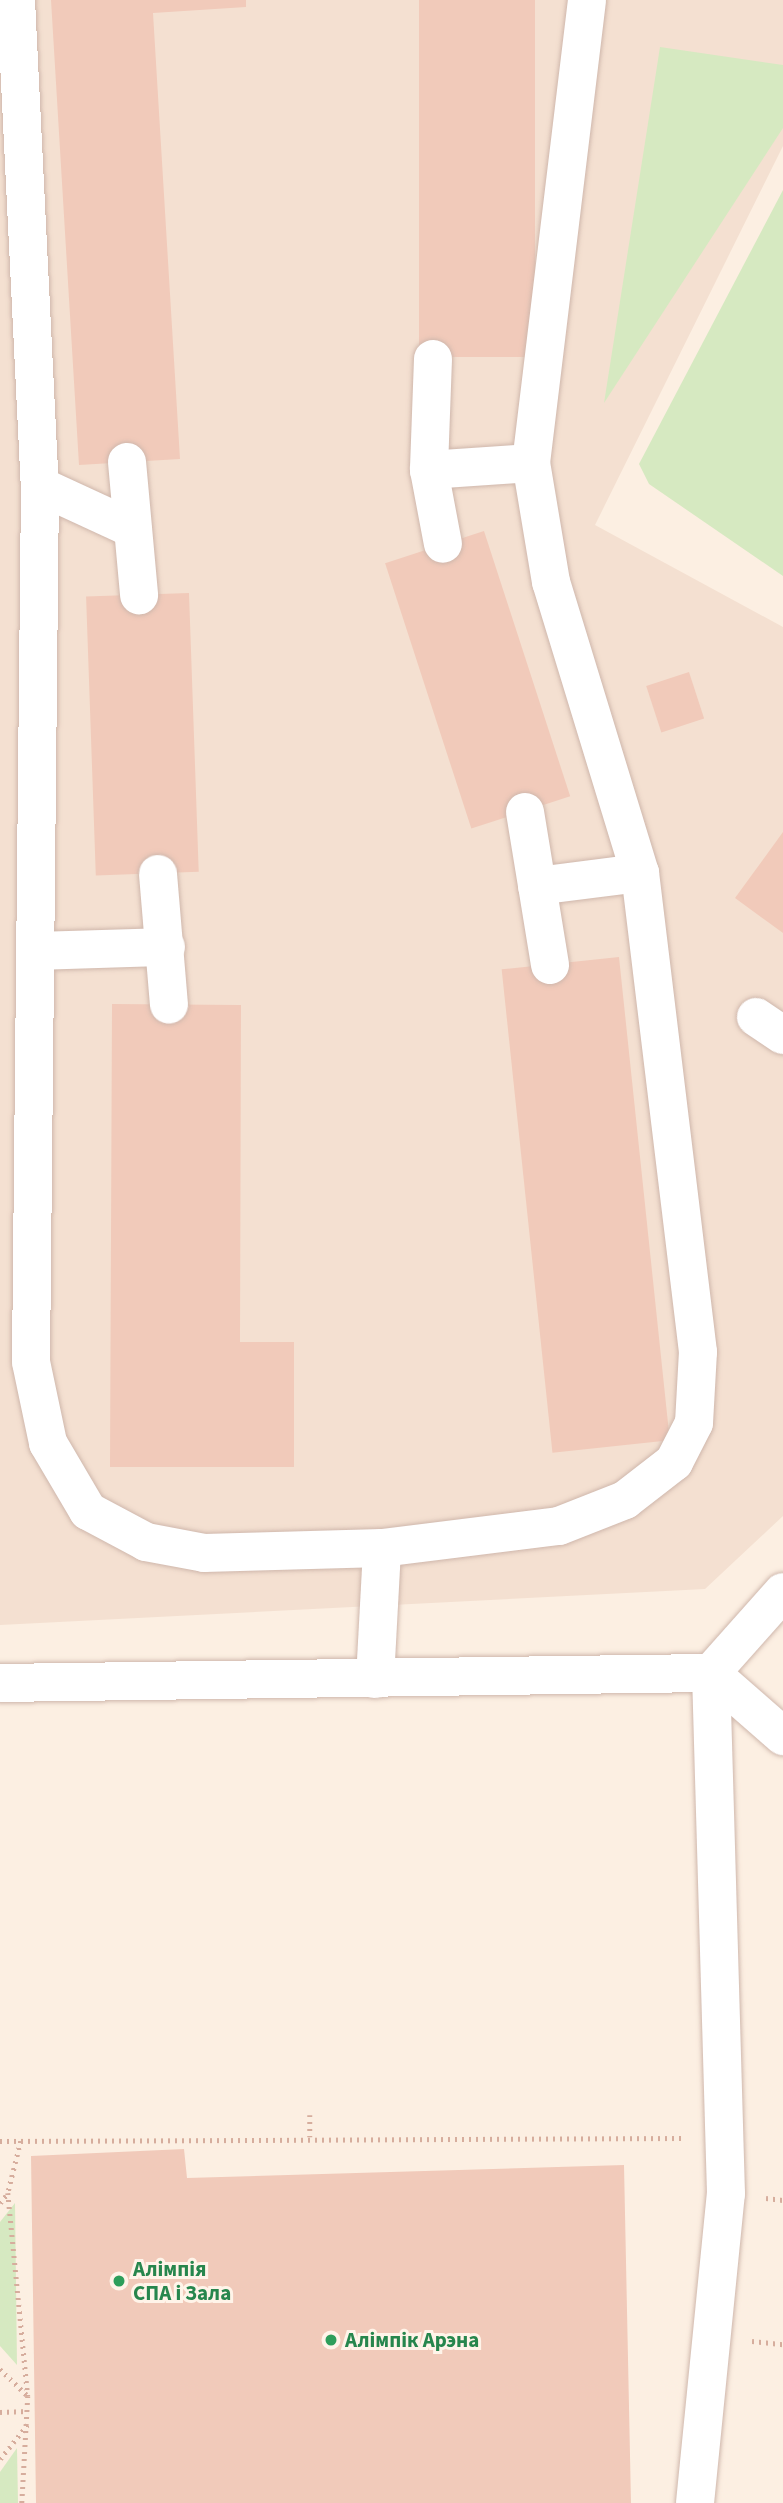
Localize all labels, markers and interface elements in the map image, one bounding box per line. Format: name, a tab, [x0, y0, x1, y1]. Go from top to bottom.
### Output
place label: Алімпія СПА і Зала	[133, 2256, 231, 2306]
marker: Алімпія СПА і Зала	[111, 2273, 127, 2289]
place label: Алімпік Арэна	[345, 2327, 479, 2353]
marker: Алімпік Арэна	[323, 2332, 339, 2348]

